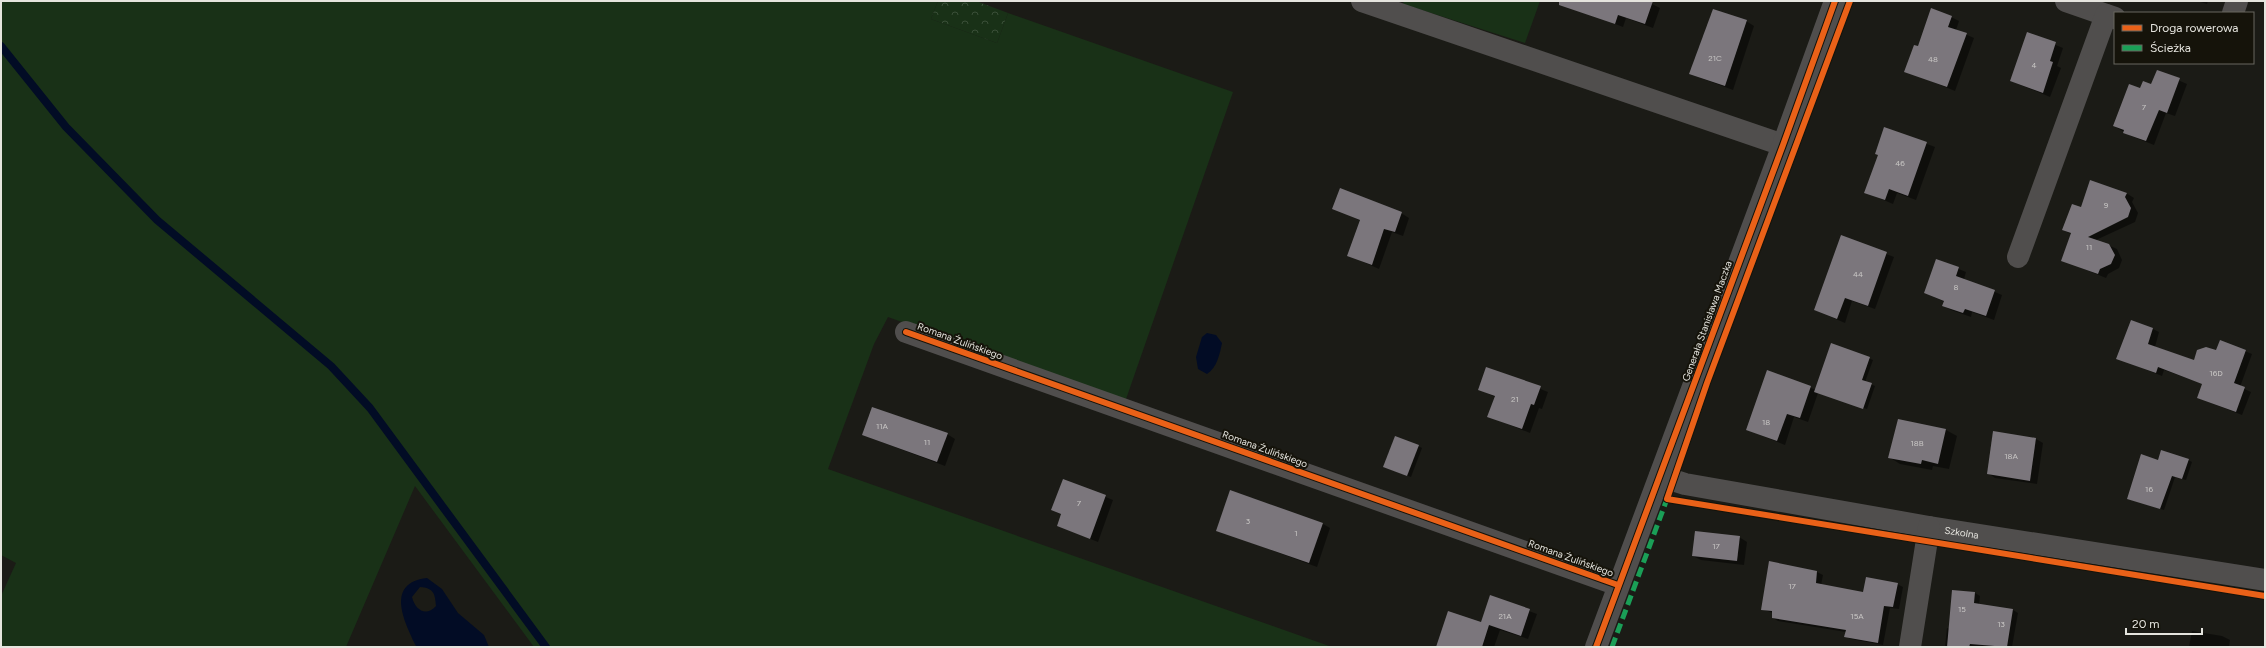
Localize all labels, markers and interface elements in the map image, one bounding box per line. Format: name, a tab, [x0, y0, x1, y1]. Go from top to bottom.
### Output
legend	[2114, 12, 2254, 64]
text: Droga rowerowa	[2150, 21, 2238, 35]
text: Ścieżka	[2150, 41, 2191, 55]
house number: 21C	[1708, 53, 1722, 63]
house number: 48	[1928, 54, 1938, 64]
house number: 4	[2032, 60, 2037, 70]
house number: 7	[2142, 102, 2147, 112]
house number: 46	[1895, 158, 1905, 168]
house number: 9	[2104, 200, 2109, 210]
house number: 11	[2086, 242, 2092, 252]
street label: Generała Stanisława Maczka	[1679, 259, 1735, 383]
house number: 44	[1853, 269, 1863, 279]
house number: 8	[1954, 282, 1959, 292]
street label: Romana Żulińskiego	[916, 320, 1005, 363]
house number: 16D	[2209, 368, 2223, 378]
house number: 21	[1511, 394, 1519, 404]
house number: 18	[1762, 417, 1770, 427]
house number: 11A	[876, 421, 889, 431]
street label: Romana Żulińskiego	[1221, 428, 1310, 471]
house number: 11	[924, 437, 930, 447]
house number: 18B	[1910, 438, 1924, 448]
house number: 18A	[2004, 451, 2018, 461]
house number: 16	[2145, 484, 2153, 494]
house number: 7	[1077, 498, 1082, 508]
house number: 3	[1246, 516, 1250, 526]
street label: Szkolna	[1944, 523, 1980, 541]
house number: 1	[1294, 528, 1298, 538]
street label: Romana Żulińskiego	[1527, 537, 1616, 580]
house number: 17	[1712, 541, 1720, 551]
house number: 17	[1788, 581, 1796, 591]
house number: 15	[1958, 604, 1966, 614]
scale bar	[2126, 610, 2202, 636]
house number: 21A	[1498, 611, 1512, 621]
house number: 15A	[1850, 611, 1864, 621]
text: 20 m	[2132, 617, 2160, 631]
house number: 13	[1997, 619, 2005, 629]

